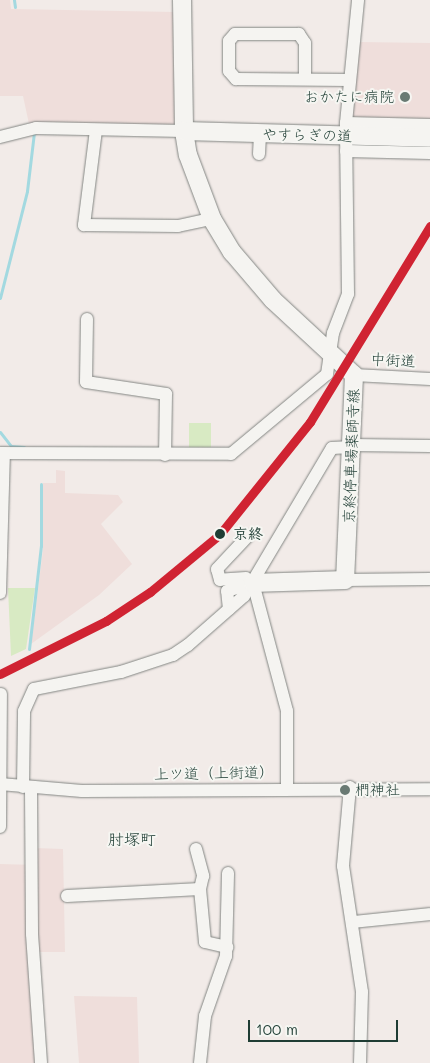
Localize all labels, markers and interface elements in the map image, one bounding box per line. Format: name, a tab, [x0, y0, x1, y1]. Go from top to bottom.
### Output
place label: おかたに病院	[304, 88, 394, 106]
marker: おかたに病院	[398, 90, 412, 104]
street label: やすらぎの道	[262, 125, 352, 145]
street label: 中街道	[370, 350, 416, 370]
street label: 京終停車場薬師寺線	[340, 388, 362, 524]
marker: 京終	[211, 525, 229, 543]
place label: 京終	[233, 525, 263, 543]
street label: 上ツ道（上街道）	[154, 763, 274, 783]
place label: 椚神社	[355, 781, 400, 799]
marker: 椚神社	[339, 784, 351, 796]
district label: 肘塚町	[108, 829, 156, 849]
scale bar	[250, 1010, 400, 1042]
text: 100 m	[256, 1019, 298, 1039]

